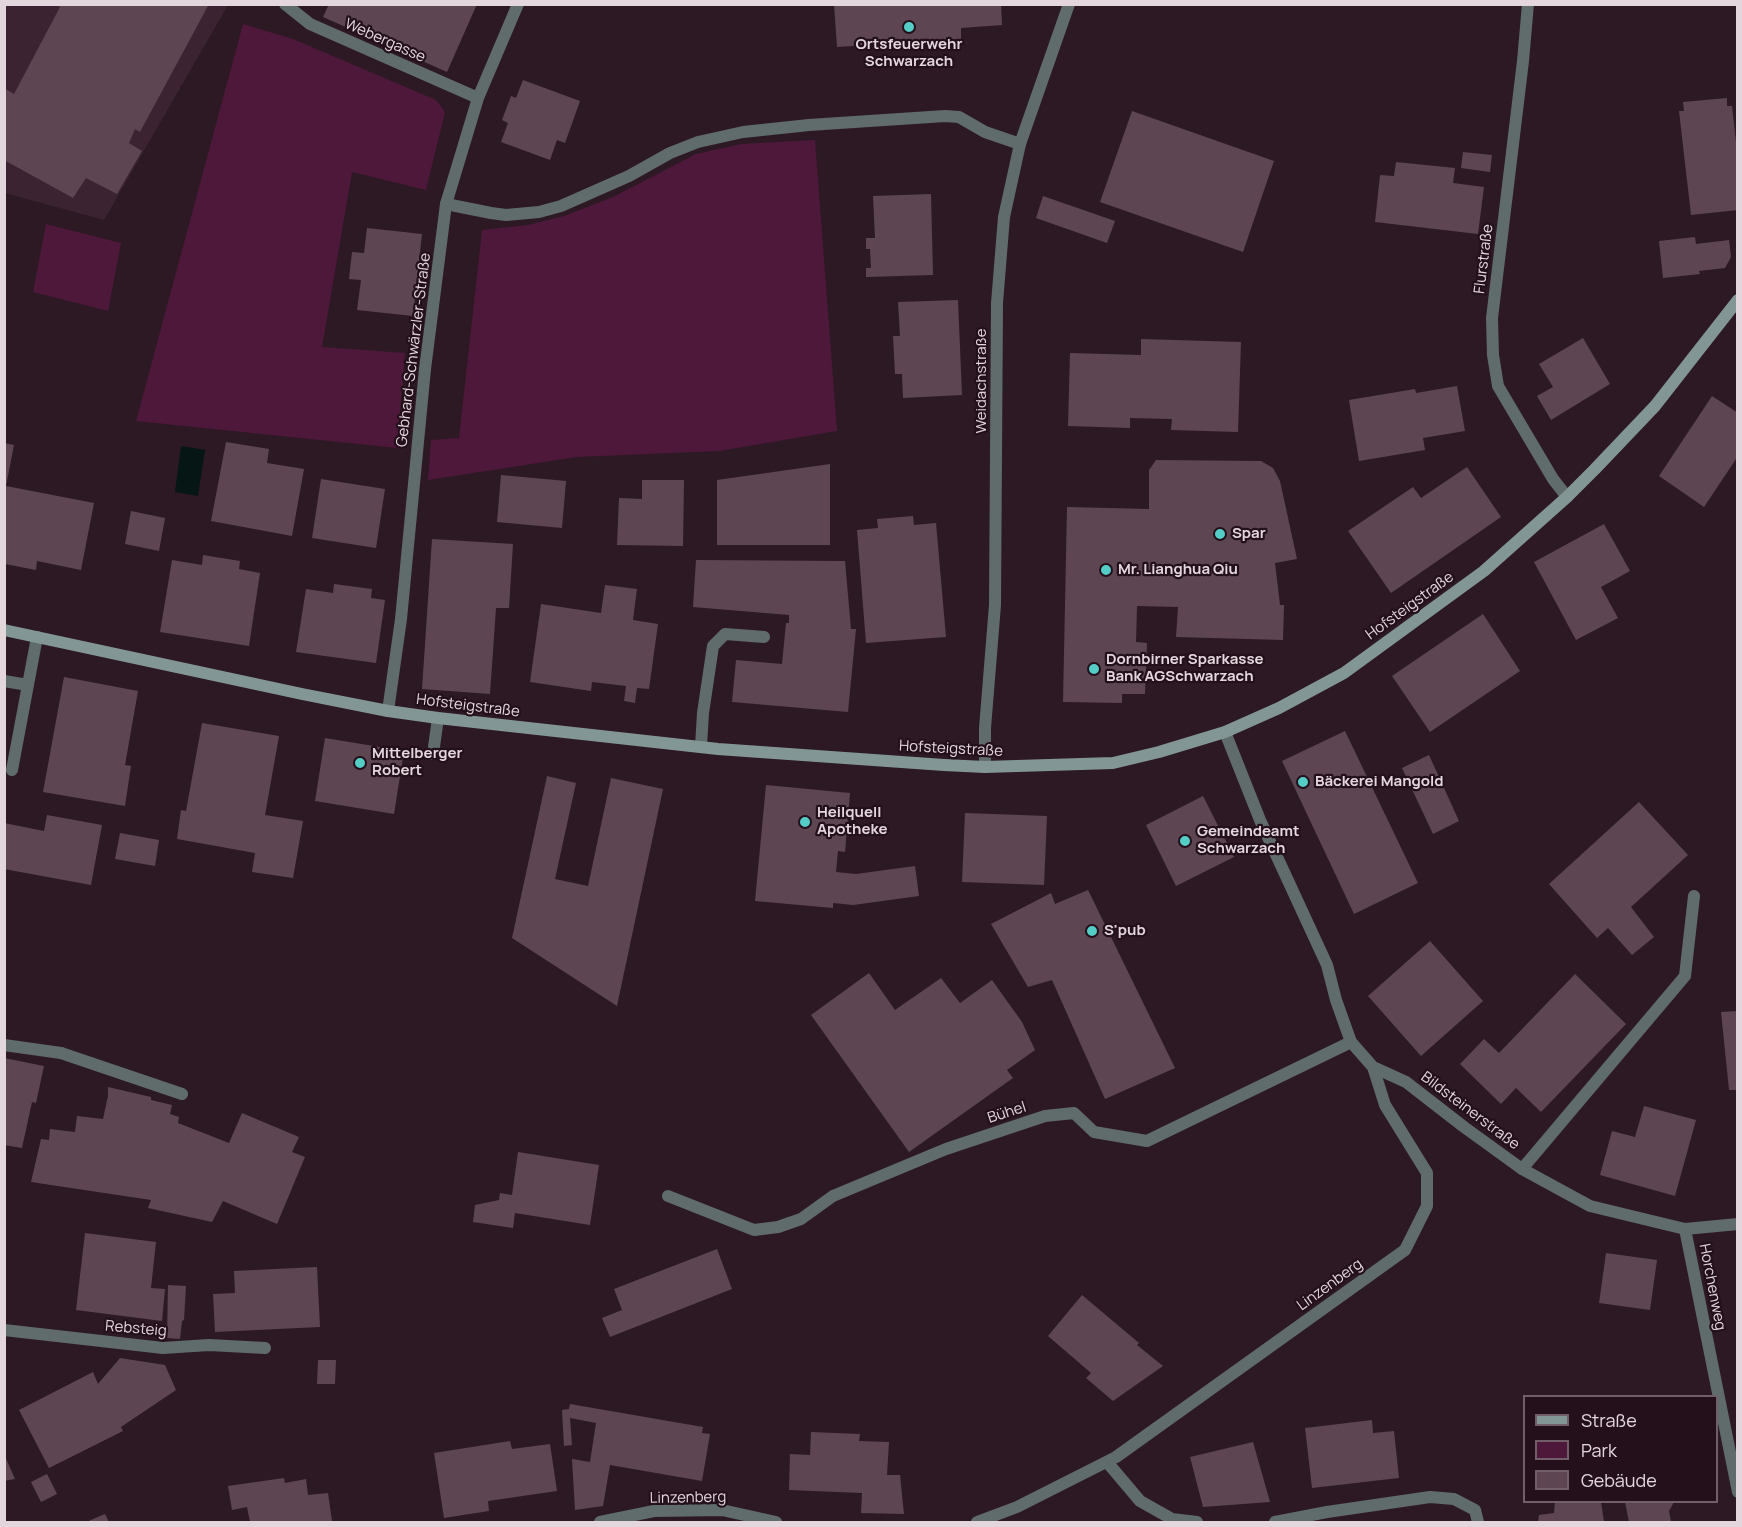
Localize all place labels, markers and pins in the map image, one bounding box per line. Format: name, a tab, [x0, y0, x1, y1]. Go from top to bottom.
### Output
marker: Ortsfeuerwehr Schwarzach	[902, 20, 916, 34]
place label: Ortsfeuerwehr Schwarzach	[856, 36, 962, 71]
place label: Spar	[1232, 525, 1266, 543]
marker: Spar	[1213, 527, 1227, 541]
place label: Mr. Lianghua Qiu	[1118, 561, 1238, 579]
marker: Mr. Lianghua Qiu	[1099, 563, 1113, 577]
place label: Dornbirner Sparkasse Bank AGSchwarzach	[1106, 651, 1264, 686]
marker: Dornbirner Sparkasse Bank AGSchwarzach	[1087, 662, 1101, 676]
place label: Mittelberger Robert	[372, 745, 463, 780]
marker: Mittelberger Robert	[353, 756, 367, 770]
place label: Bäckerei Mangold	[1315, 773, 1444, 791]
marker: Bäckerei Mangold	[1296, 775, 1310, 789]
place label: Heilquell Apotheke	[817, 804, 887, 839]
marker: Heilquell Apotheke	[798, 815, 812, 829]
place label: Gemeindeamt Schwarzach	[1197, 823, 1299, 858]
marker: Gemeindeamt Schwarzach	[1178, 834, 1192, 848]
place label: S'pub	[1104, 922, 1146, 940]
marker: S'pub	[1085, 924, 1099, 938]

